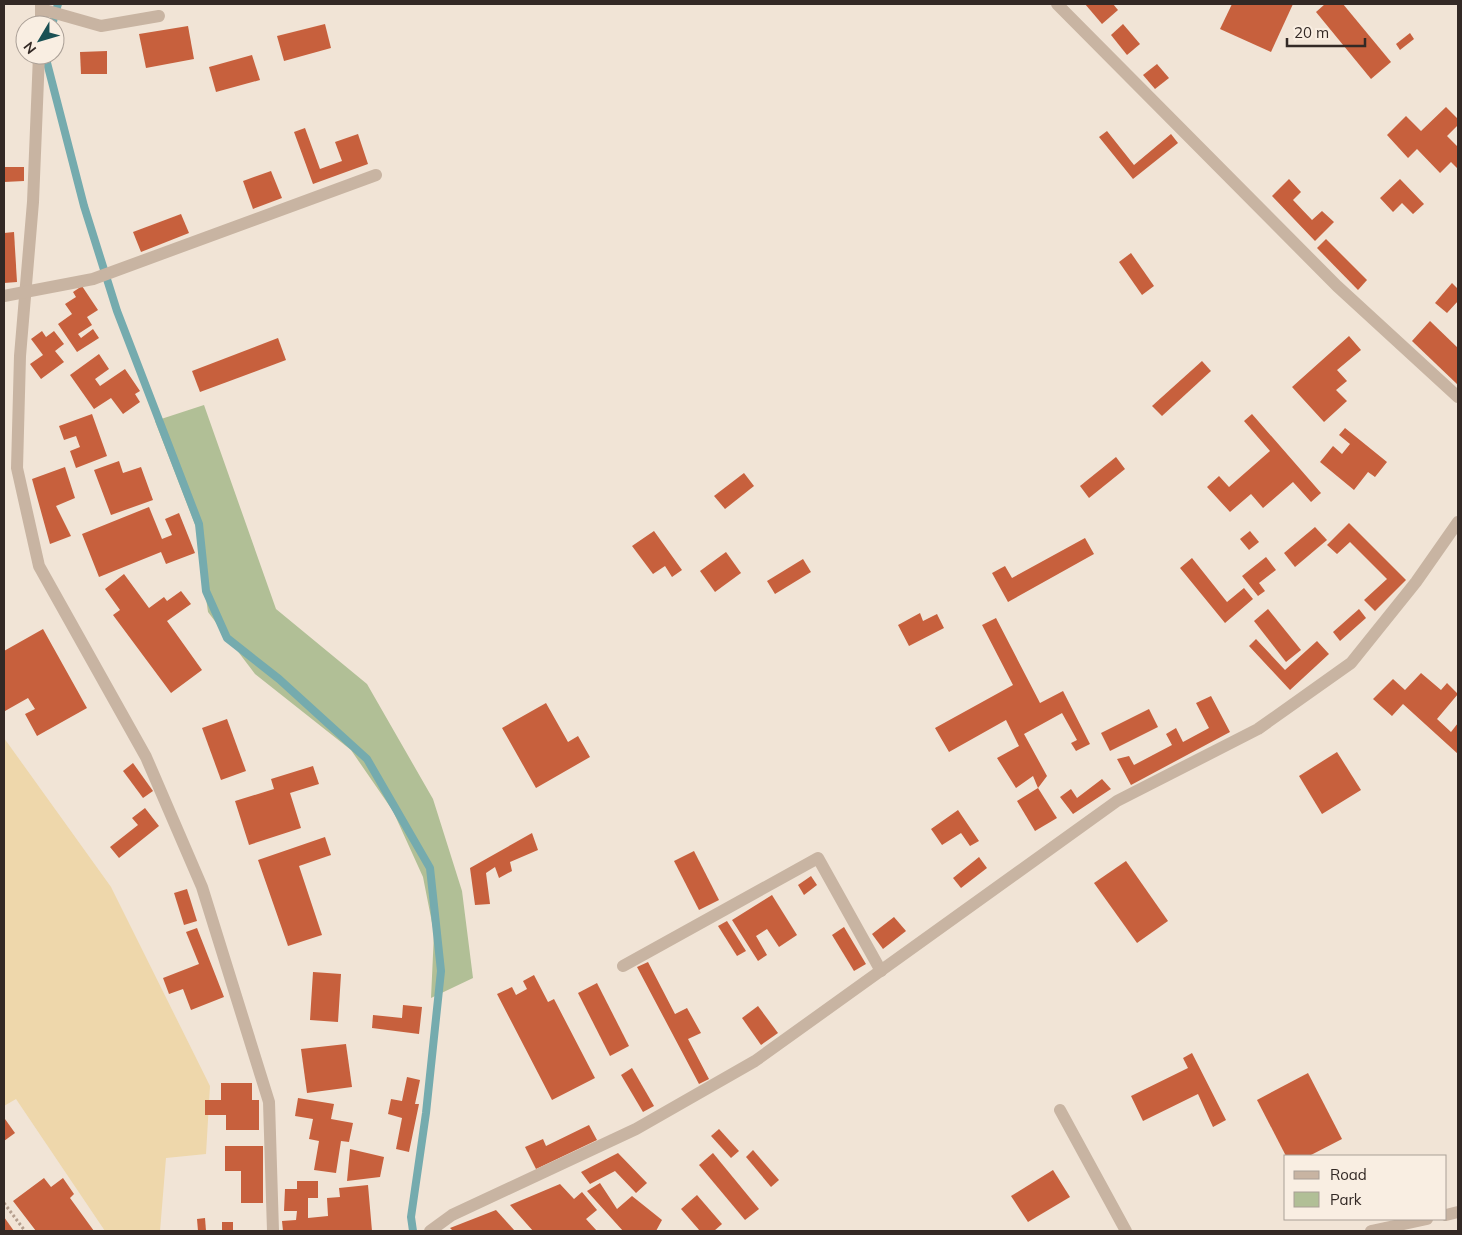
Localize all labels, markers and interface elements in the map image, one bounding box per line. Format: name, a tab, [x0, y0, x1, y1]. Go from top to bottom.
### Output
north arrow	[15, 15, 65, 65]
scale bar	[1287, 15, 1364, 47]
text: 20 m	[1294, 23, 1329, 42]
text: N	[19, 38, 40, 58]
legend	[1284, 1155, 1447, 1220]
text: Road	[1330, 1165, 1367, 1184]
text: Park	[1330, 1190, 1362, 1209]

